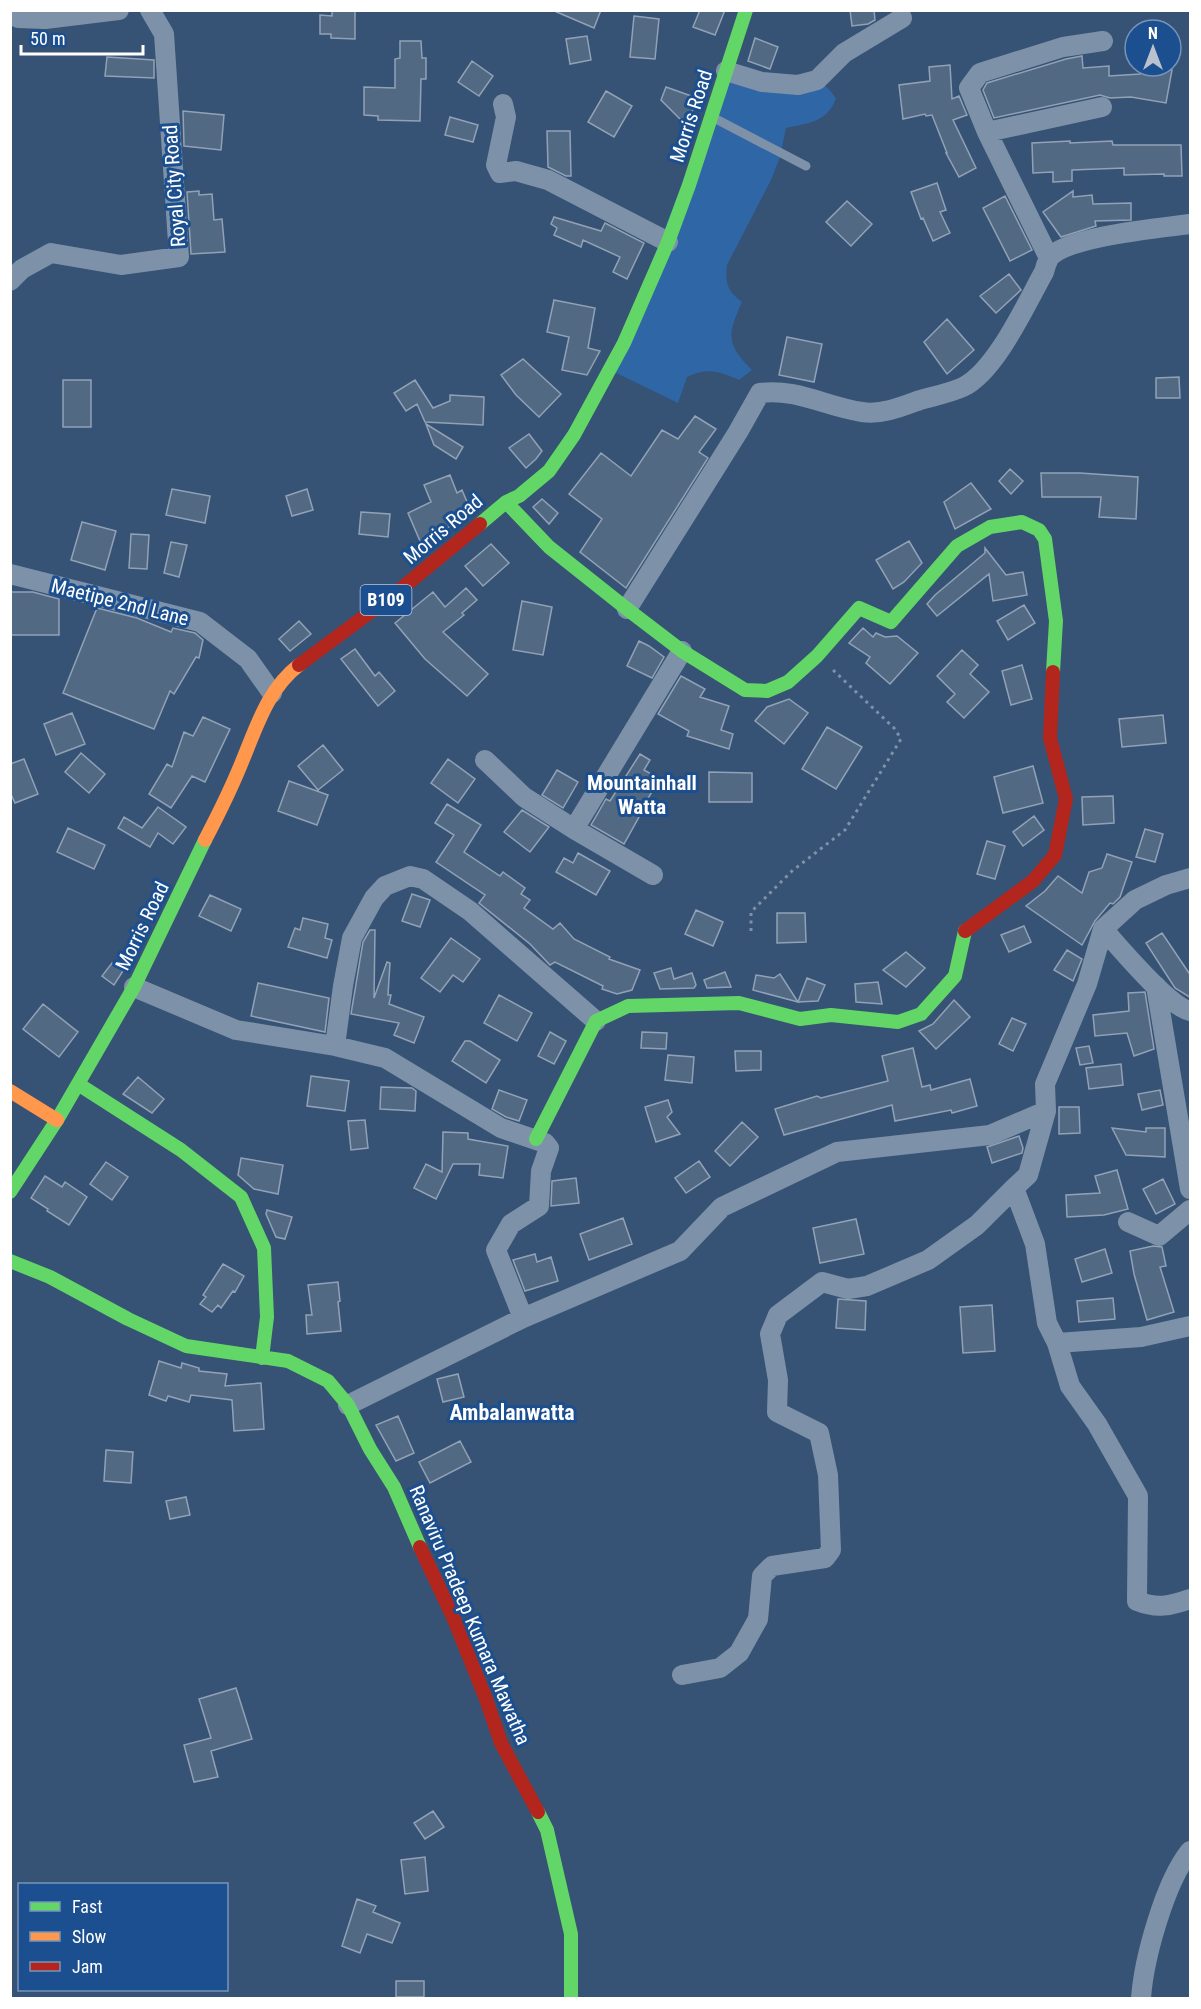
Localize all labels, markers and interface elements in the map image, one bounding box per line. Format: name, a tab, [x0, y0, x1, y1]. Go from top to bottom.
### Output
scale bar	[21, 18, 142, 56]
north arrow	[1123, 18, 1183, 78]
text: N	[1148, 24, 1158, 43]
text: 50 m	[30, 28, 65, 49]
street label: Morris Road	[665, 67, 717, 165]
street label: Royal City Road	[158, 124, 190, 248]
street label: Morris Road	[399, 489, 487, 569]
street label: Maetipe 2nd Lane	[49, 573, 191, 631]
road number: B109	[360, 585, 412, 615]
district label: Mountainhall Watta	[587, 771, 697, 819]
street label: Morris Road	[110, 878, 174, 974]
district label: Ambalanwatta	[449, 1400, 575, 1425]
street label: Ranaviru Pradeep Kumara Mawatha	[404, 1482, 536, 1748]
legend	[18, 1883, 228, 1991]
text: Fast	[72, 1896, 103, 1917]
text: Slow	[72, 1926, 107, 1947]
text: Jam	[72, 1956, 103, 1977]

